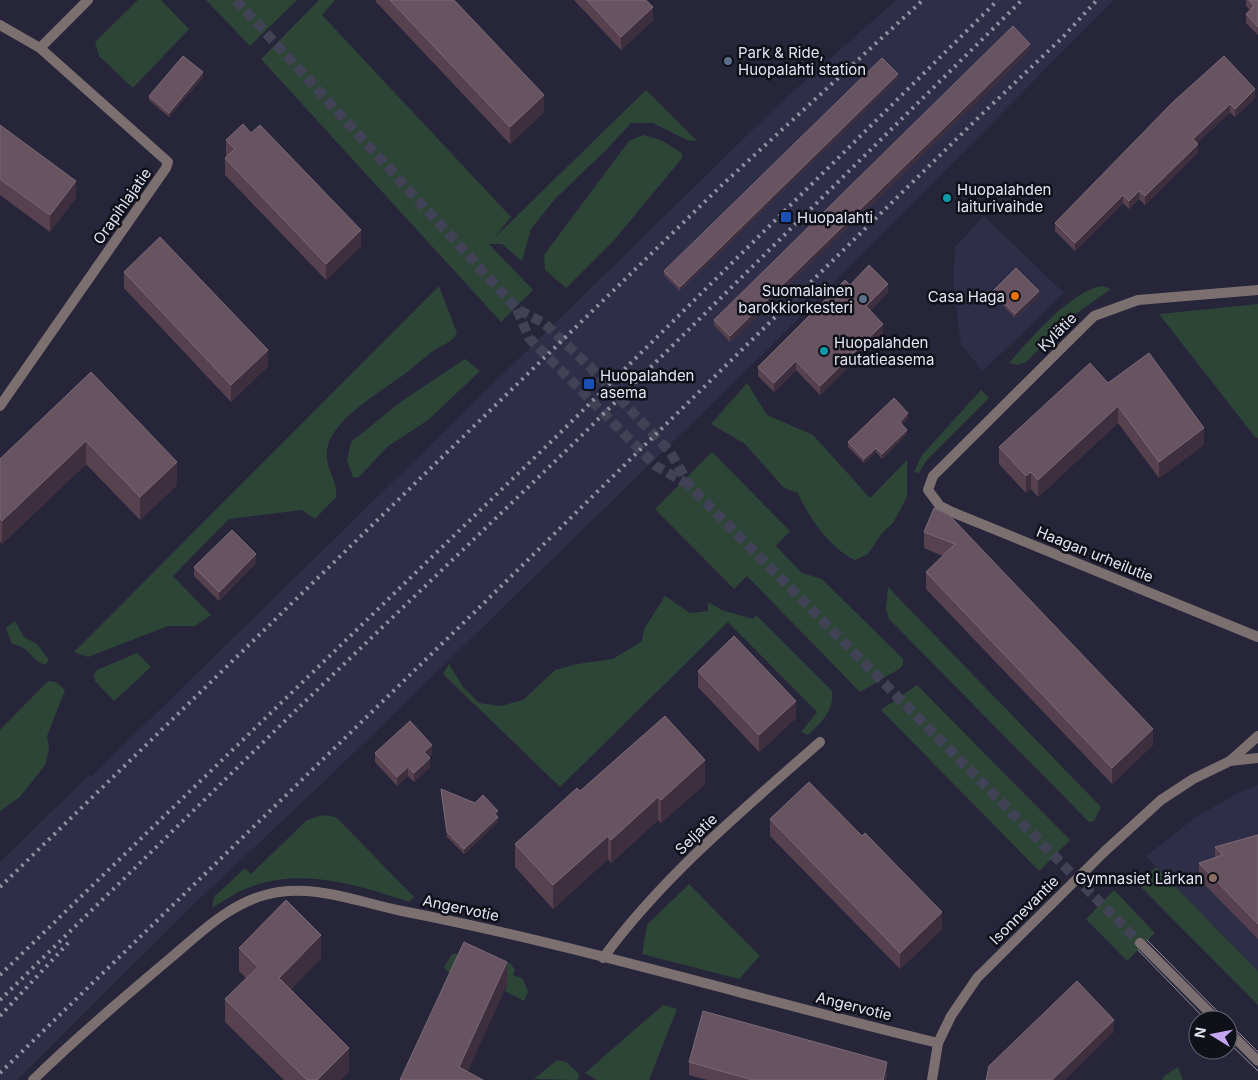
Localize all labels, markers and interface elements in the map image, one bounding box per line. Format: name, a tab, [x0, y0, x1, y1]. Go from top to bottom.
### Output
place label: Park & Ride, Huopalahti station	[738, 43, 866, 79]
marker: Park & Ride, Huopalahti station	[722, 55, 734, 67]
street label: Orapihlajatie	[89, 164, 155, 248]
place label: Huopalahden laiturivaihde	[957, 180, 1051, 216]
marker: Huopalahden laiturivaihde	[941, 192, 953, 204]
place label: Huopalahti	[797, 208, 873, 227]
marker: Huopalahti	[779, 210, 793, 224]
place label: Suomalainen barokkiorkesteri	[738, 281, 853, 317]
place label: Casa Haga	[928, 287, 1005, 306]
marker: Casa Haga	[1009, 290, 1021, 302]
marker: Suomalainen barokkiorkesteri	[857, 293, 869, 305]
street label: Kylätie	[1034, 309, 1080, 355]
place label: Huopalahden rautatieasema	[834, 333, 934, 369]
marker: Huopalahden rautatieasema	[818, 345, 830, 357]
place label: Huopalahden asema	[600, 366, 694, 402]
marker: Huopalahden asema	[582, 377, 596, 391]
street label: Haagan urheilutie	[1034, 522, 1156, 586]
street label: Seljatie	[671, 809, 721, 859]
place label: Gymnasiet Lärkan	[1075, 869, 1203, 888]
street label: Isonnevantie	[985, 871, 1063, 949]
marker: Gymnasiet Lärkan	[1207, 872, 1219, 884]
street label: Angervotie	[421, 891, 501, 925]
street label: Angervotie	[814, 987, 894, 1025]
north arrow	[1188, 1010, 1238, 1060]
text: N	[1190, 1026, 1209, 1039]

